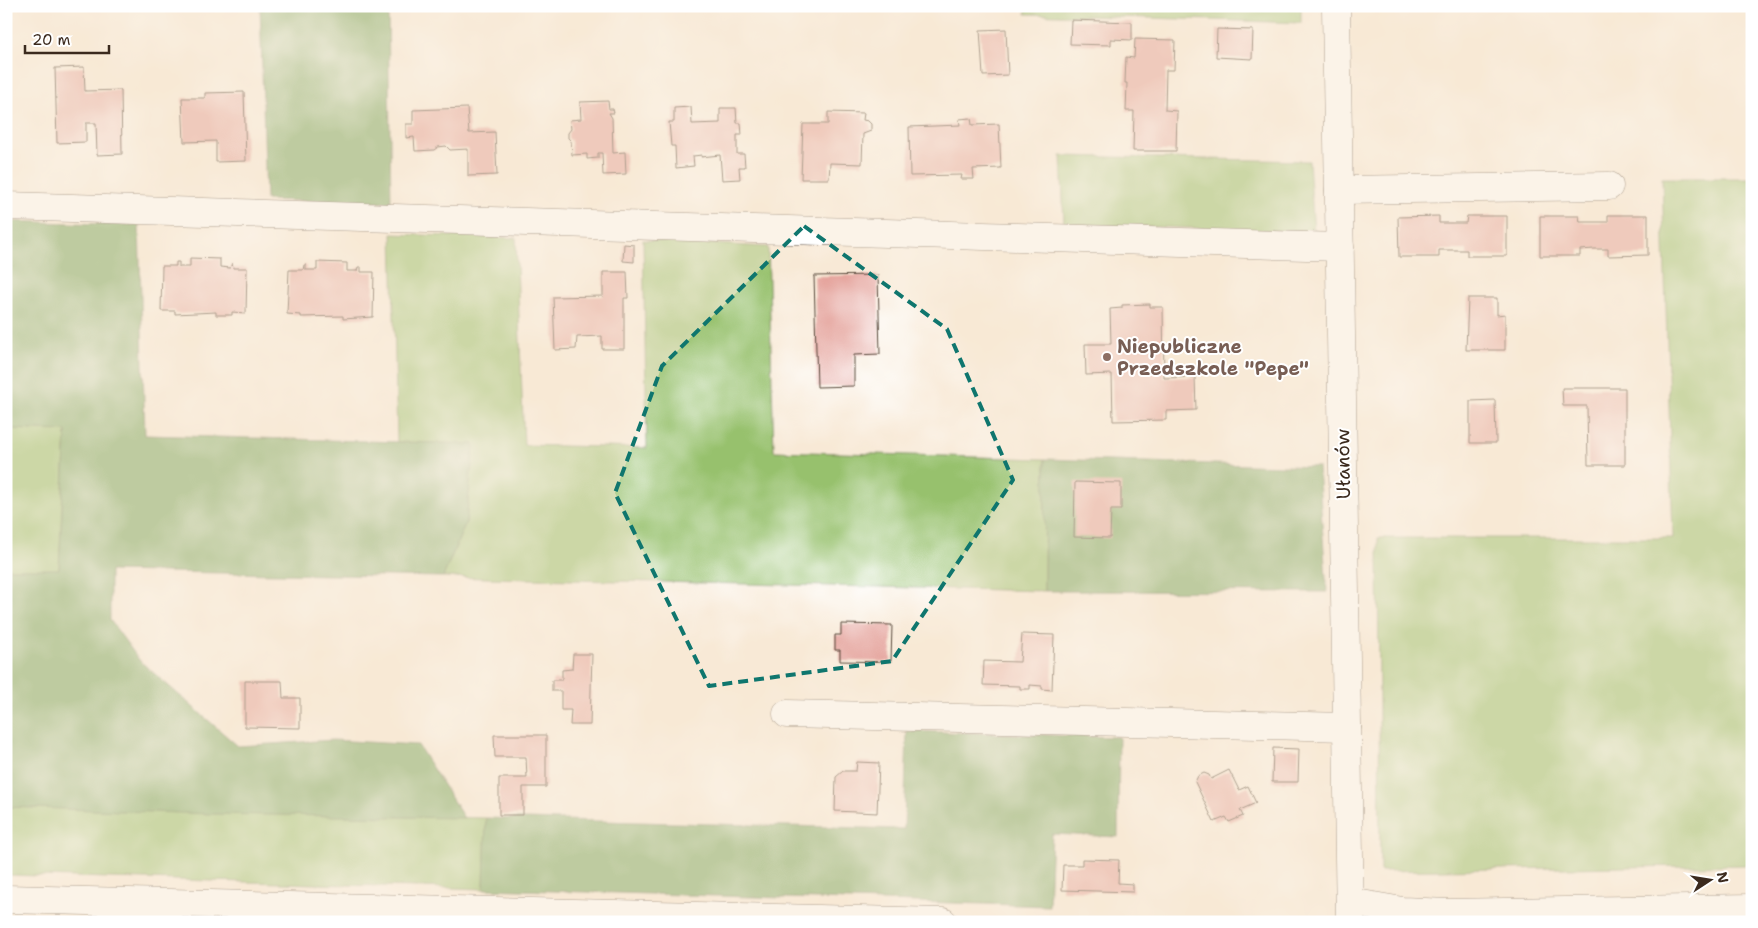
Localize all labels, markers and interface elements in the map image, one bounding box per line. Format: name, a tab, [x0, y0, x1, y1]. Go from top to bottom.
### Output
scale bar	[25, 22, 109, 54]
text: 20 m	[32, 30, 71, 50]
place label: Niepubliczne Przedszkole "Pepe"	[1117, 334, 1309, 381]
marker: Niepubliczne Przedszkole "Pepe"	[1101, 351, 1113, 363]
street label: Ułanów	[1330, 428, 1356, 500]
north arrow	[1686, 856, 1736, 906]
text: N	[1713, 870, 1733, 885]

